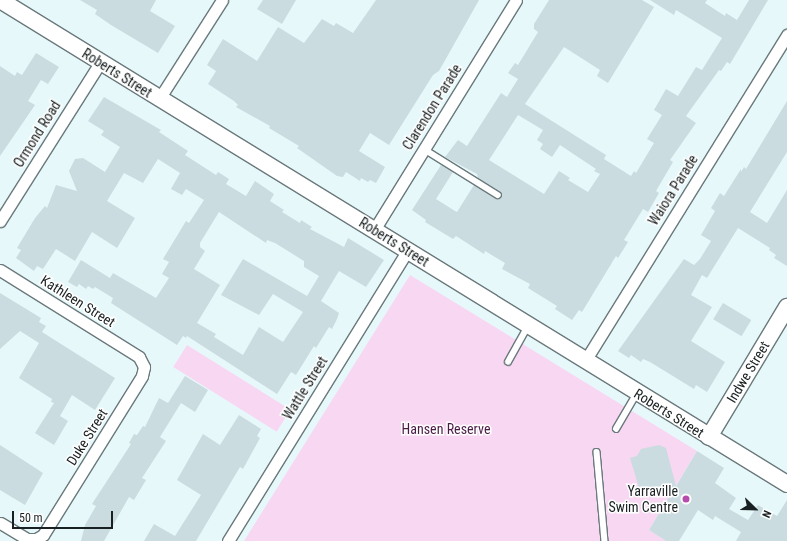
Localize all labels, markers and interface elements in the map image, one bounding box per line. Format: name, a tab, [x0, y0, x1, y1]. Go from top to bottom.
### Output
street label: Roberts Street	[79, 45, 155, 101]
street label: Clarendon Parade	[399, 61, 465, 153]
street label: Ormond Road	[10, 98, 64, 170]
street label: Waiora Parade	[645, 152, 701, 228]
street label: Roberts Street	[356, 214, 432, 270]
street label: Kathleen Street	[38, 272, 118, 330]
street label: Indwe Street	[723, 338, 773, 406]
street label: Wattle Street	[279, 353, 331, 423]
street label: Roberts Street	[631, 385, 707, 441]
street label: Duke Street	[63, 406, 111, 468]
park label: Hansen Reserve	[402, 421, 490, 437]
place label: Yarraville Swim Centre	[609, 483, 678, 516]
north arrow	[735, 489, 775, 529]
marker: Yarraville Swim Centre	[681, 494, 691, 504]
scale bar	[14, 503, 115, 529]
text: N	[759, 508, 774, 520]
text: 50 m	[19, 511, 43, 525]

